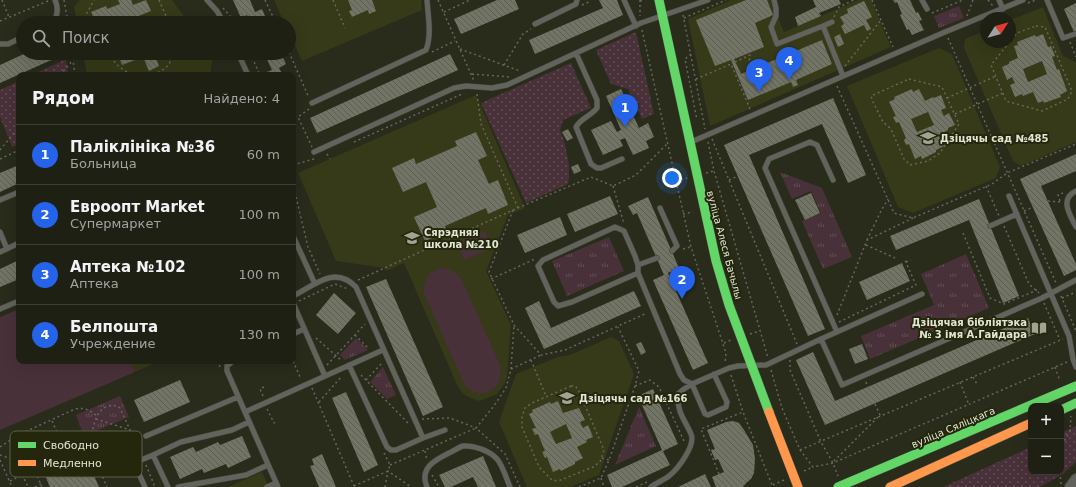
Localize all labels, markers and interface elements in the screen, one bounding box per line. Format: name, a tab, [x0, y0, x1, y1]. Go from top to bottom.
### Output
north arrow	[980, 12, 1016, 48]
search box	[16, 16, 296, 60]
icon: search	[30, 27, 52, 49]
text: Поиск	[62, 29, 110, 47]
pin: 4	[776, 47, 802, 80]
pin: 3	[746, 59, 772, 92]
text: Рядом	[32, 88, 95, 108]
text: Найдено: 4	[204, 91, 280, 106]
pin: 1	[612, 94, 638, 127]
school or university icon: Дзіцячы сад №485	[919, 129, 937, 147]
place label: Дзіцячы сад №485	[940, 133, 1049, 144]
text: Паліклініка №36	[70, 138, 215, 156]
text: 1	[40, 147, 50, 162]
text: 60 m	[247, 147, 280, 162]
text: Больница	[70, 156, 137, 171]
your location	[662, 168, 682, 188]
street label: вуліца Алеся Бачылы	[705, 189, 744, 301]
text: Евроопт Market	[70, 198, 205, 216]
text: 2	[40, 207, 50, 222]
text: 100 m	[238, 207, 280, 222]
text: Супермаркет	[70, 216, 161, 231]
place label: Сярэдняя школа №210	[424, 227, 499, 250]
school or university icon: Сярэдняя школа №210	[403, 229, 421, 247]
text: Аптека №102	[70, 258, 186, 276]
pin: 2	[669, 266, 695, 299]
text: 3	[40, 267, 50, 282]
text: 100 m	[238, 267, 280, 282]
text: Аптека	[70, 276, 119, 291]
place label: Дзіцячая бібліятэка № 3 імя А.Гайдара	[912, 317, 1027, 340]
text: Белпошта	[70, 318, 158, 336]
library icon: Дзіцячая бібліятэка № 3 імя А.Гайдара	[1030, 319, 1048, 337]
text: 4	[40, 327, 50, 342]
text: 130 m	[238, 327, 280, 342]
text: Учреждение	[70, 336, 156, 351]
school or university icon: Дзіцячы сад №166	[558, 389, 576, 407]
place label: Дзіцячы сад №166	[579, 393, 688, 404]
map controls	[1028, 403, 1064, 475]
button: +	[1028, 403, 1064, 439]
street label: вуліца Сяліцкага	[910, 405, 997, 450]
legend	[10, 431, 142, 477]
text: Свободно	[43, 439, 99, 452]
button: −	[1028, 439, 1064, 475]
text: Медленно	[43, 457, 102, 470]

